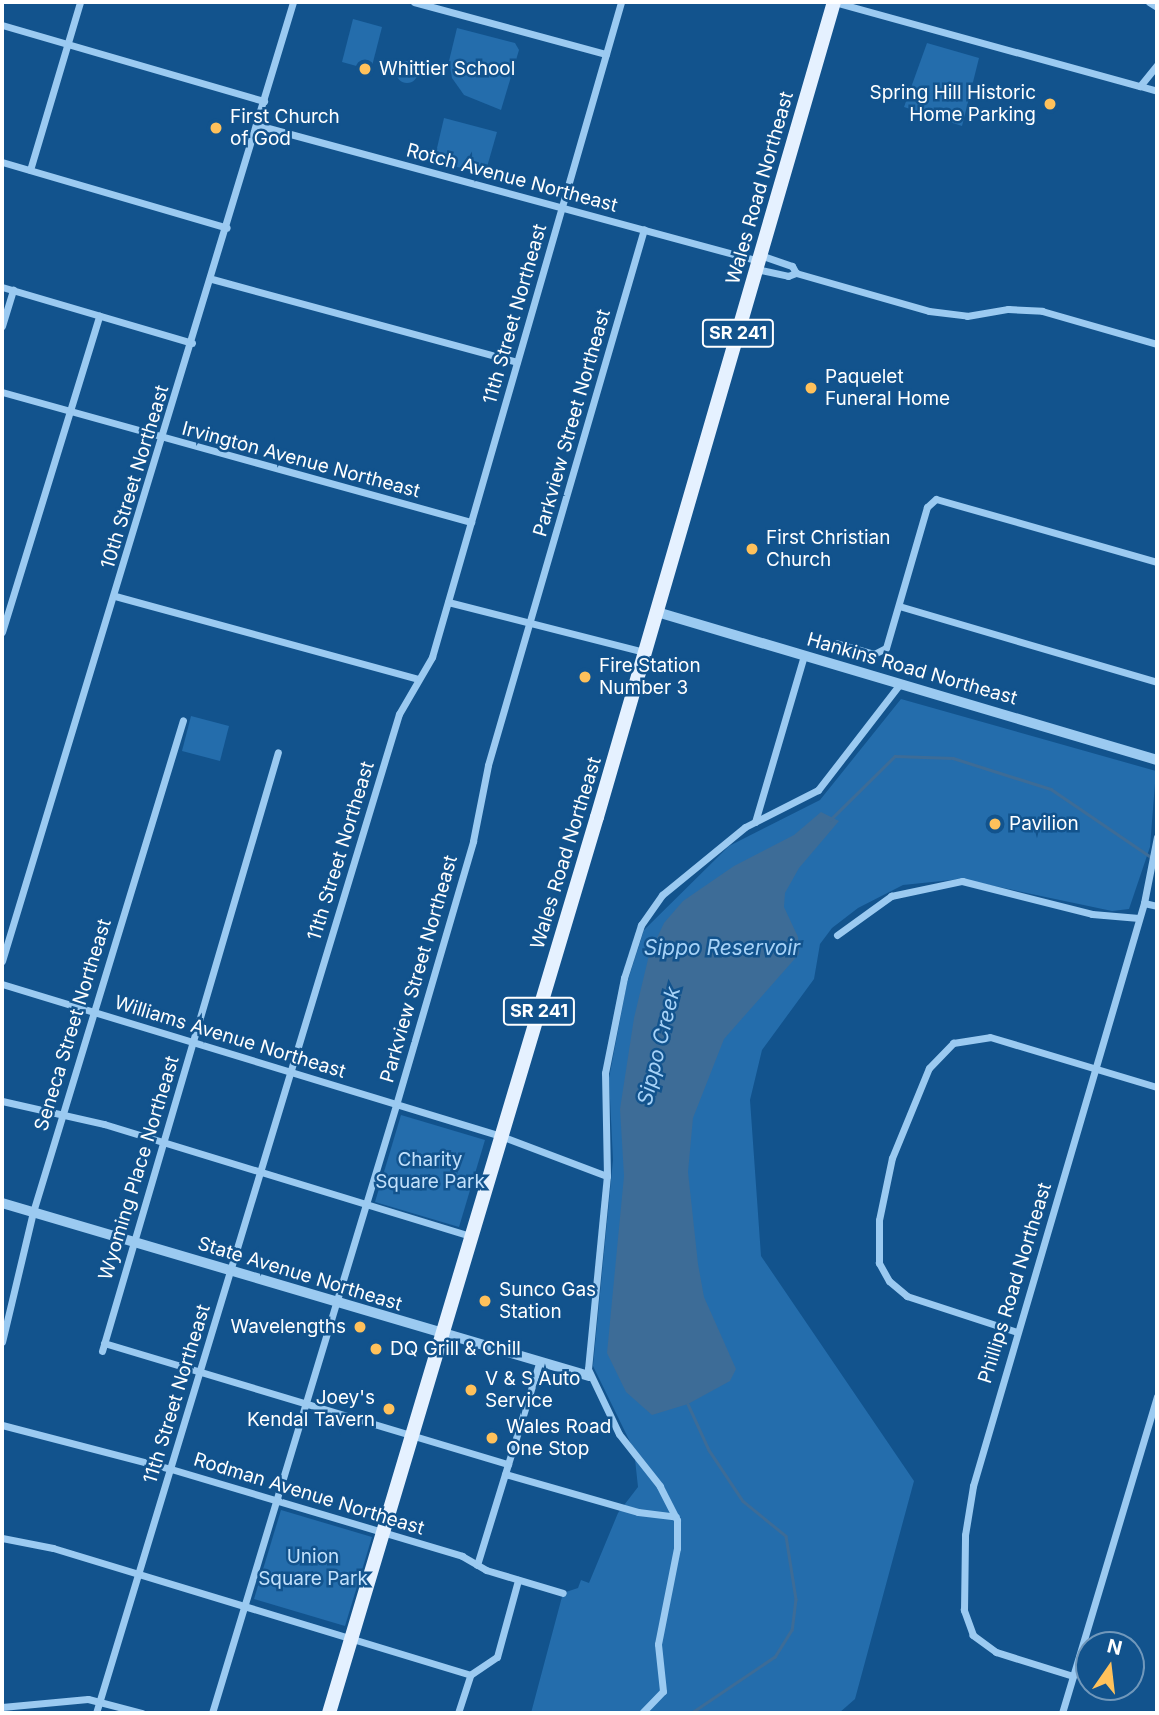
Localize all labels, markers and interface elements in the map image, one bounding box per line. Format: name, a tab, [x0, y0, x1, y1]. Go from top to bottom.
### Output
place label: Whittier School	[379, 58, 515, 80]
marker: Whittier School	[357, 61, 373, 77]
place label: Spring Hill Historic Home Parking	[870, 82, 1036, 126]
street label: Wales Road Northeast	[722, 89, 798, 287]
marker: Spring Hill Historic Home Parking	[1042, 96, 1058, 112]
place label: First Church of God	[230, 106, 340, 150]
marker: First Church of God	[208, 120, 224, 136]
street label: Rotch Avenue Northeast	[404, 139, 620, 217]
street label: 11th Street Northeast	[478, 221, 552, 407]
street label: Parkview Street Northeast	[529, 307, 615, 539]
road number: SR 241	[701, 318, 775, 348]
place label: Paquelet Funeral Home	[825, 366, 950, 410]
marker: Paquelet Funeral Home	[803, 380, 819, 396]
street label: 10th Street Northeast	[96, 383, 174, 571]
street label: Irvington Avenue Northeast	[179, 417, 423, 503]
place label: First Christian Church	[766, 527, 890, 571]
marker: First Christian Church	[744, 541, 760, 557]
street label: Hankins Road Northeast	[804, 628, 1020, 710]
place label: Fire Station Number 3	[599, 655, 701, 699]
marker: Fire Station Number 3	[577, 669, 593, 685]
street label: Wales Road Northeast	[526, 754, 606, 952]
street label: 11th Street Northeast	[303, 759, 379, 943]
place label: Pavilion	[1009, 813, 1079, 835]
marker: Pavilion	[987, 816, 1003, 832]
street label: Parkview Street Northeast	[376, 853, 462, 1085]
street label: Seneca Street Northeast	[30, 916, 116, 1134]
water label: Sippo Reservoir	[644, 935, 800, 961]
water label: Sippo Creek	[632, 984, 686, 1108]
street label: Williams Avenue Northeast	[112, 991, 348, 1083]
road number: SR 241	[502, 996, 576, 1026]
street label: Wyoming Place Northeast	[94, 1053, 184, 1283]
park label: Charity Square Park	[375, 1149, 485, 1193]
street label: Phillips Road Northeast	[974, 1180, 1056, 1386]
street label: State Avenue Northeast	[195, 1232, 405, 1316]
place label: Sunco Gas Station	[499, 1279, 596, 1323]
marker: Sunco Gas Station	[477, 1293, 493, 1309]
street label: 11th Street Northeast	[139, 1302, 215, 1486]
place label: Wavelengths	[230, 1316, 346, 1338]
marker: Wavelengths	[352, 1319, 368, 1335]
place label: DQ Grill & Chill	[390, 1338, 521, 1360]
marker: DQ Grill & Chill	[368, 1341, 384, 1357]
place label: V & S Auto Service	[485, 1368, 580, 1412]
marker: V & S Auto Service	[463, 1382, 479, 1398]
place label: Joey's Kendal Tavern	[247, 1387, 375, 1431]
marker: Joey's Kendal Tavern	[381, 1401, 397, 1417]
place label: Wales Road One Stop	[506, 1416, 611, 1460]
marker: Wales Road One Stop	[484, 1430, 500, 1446]
street label: Rodman Avenue Northeast	[191, 1448, 427, 1540]
park label: Union Square Park	[258, 1546, 368, 1590]
north arrow	[1075, 1631, 1145, 1701]
text: N	[1105, 1634, 1125, 1660]

